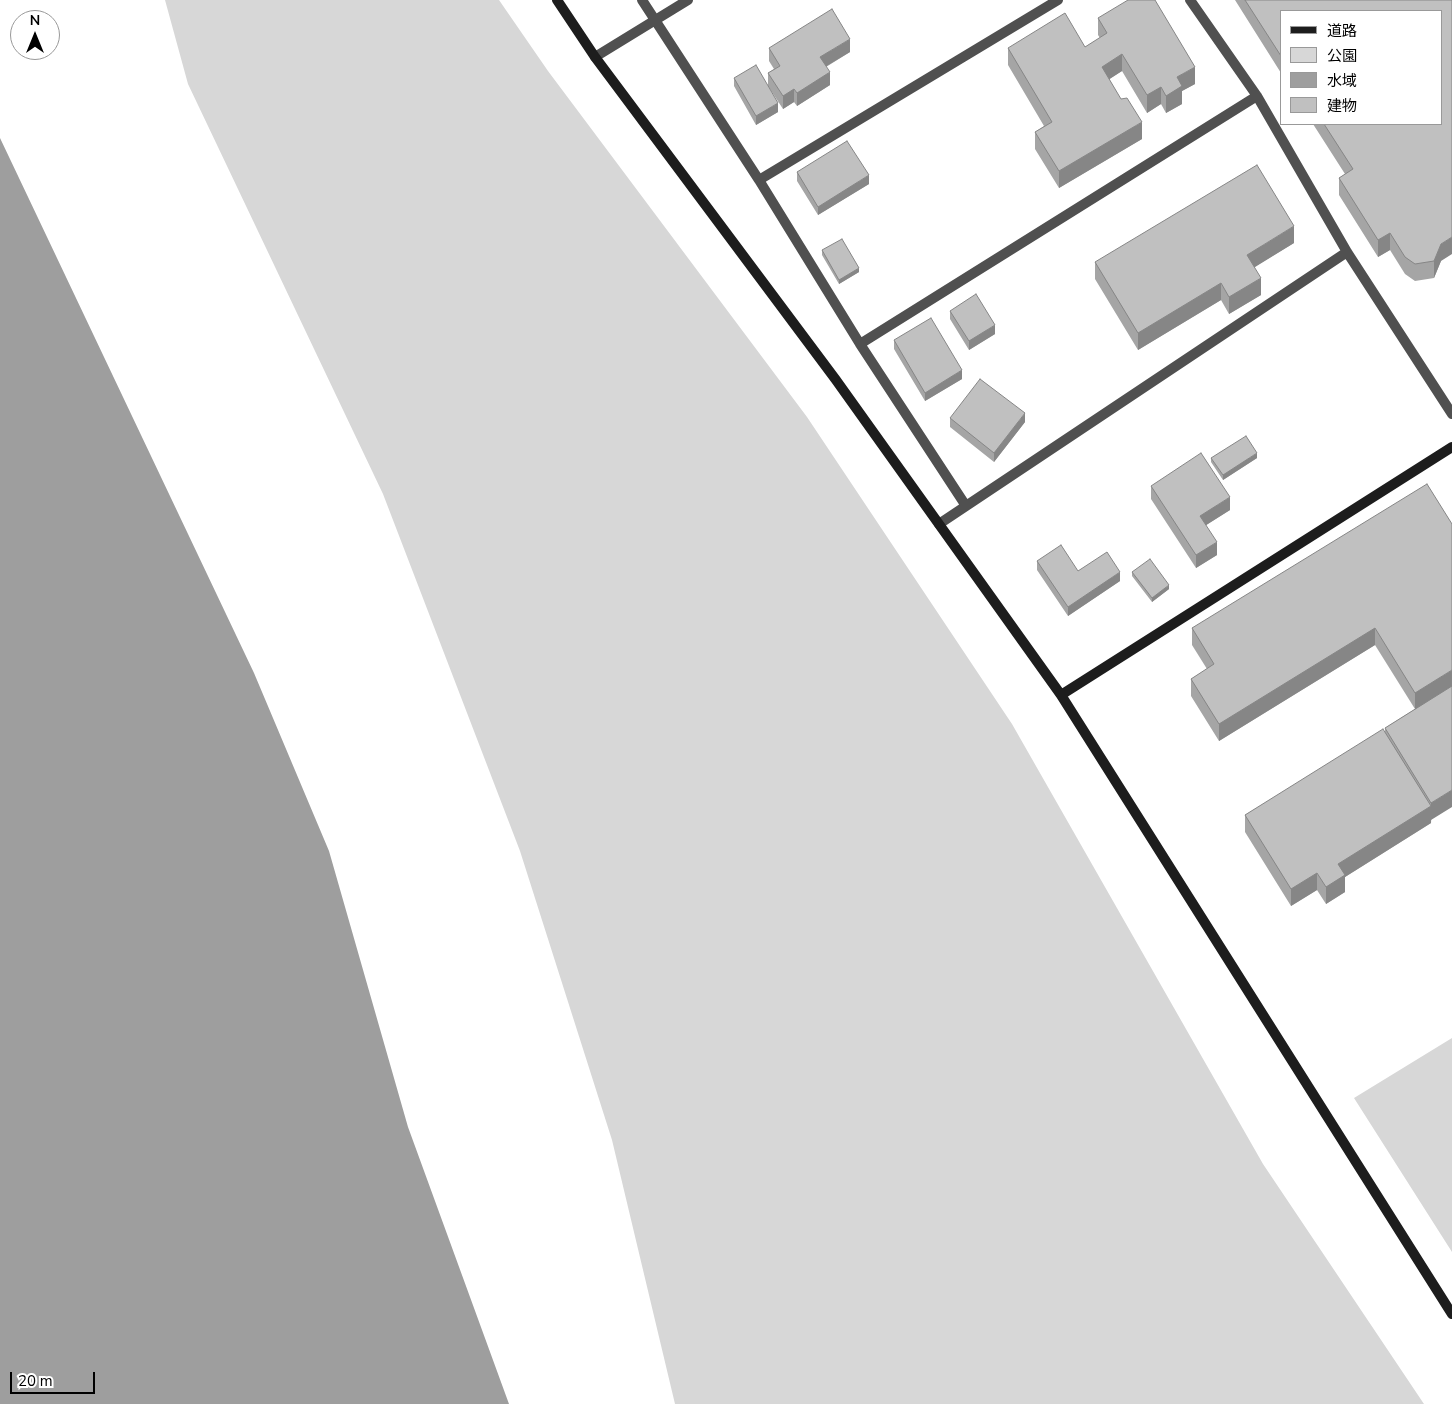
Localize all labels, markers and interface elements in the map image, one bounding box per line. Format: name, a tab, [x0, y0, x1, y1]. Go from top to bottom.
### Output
north arrow	[10, 10, 60, 60]
legend	[1280, 10, 1442, 125]
text: N	[30, 11, 40, 30]
text: 道路	[1327, 21, 1357, 41]
text: 公園	[1327, 46, 1357, 66]
text: 水域	[1327, 71, 1357, 91]
text: 建物	[1327, 96, 1357, 116]
scale bar	[12, 1362, 98, 1394]
text: 20 m	[18, 1371, 53, 1391]

